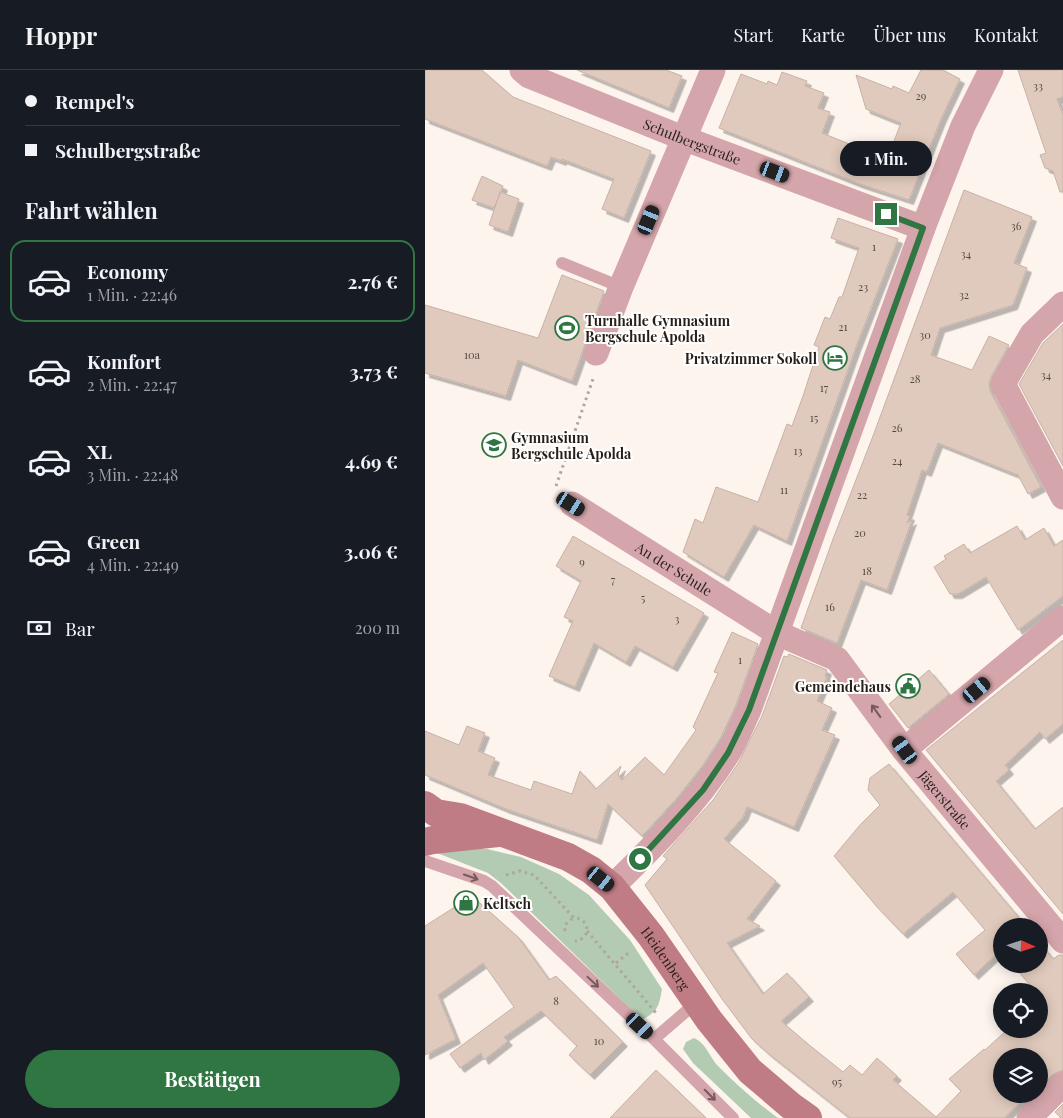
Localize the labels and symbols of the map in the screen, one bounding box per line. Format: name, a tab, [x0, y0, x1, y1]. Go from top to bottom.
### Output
house number: 33	[1033, 78, 1043, 93]
house number: 29	[916, 88, 927, 103]
street label: Schulbergstraße	[641, 114, 744, 168]
callout: 1 Min.	[840, 142, 932, 176]
car	[758, 160, 791, 184]
car	[636, 203, 661, 237]
route end	[875, 203, 897, 225]
house number: 36	[1011, 218, 1022, 233]
house number: 1	[872, 239, 876, 254]
house number: 34	[961, 246, 972, 261]
house number: 23	[858, 279, 868, 294]
house number: 32	[959, 287, 969, 302]
place label: Turnhalle Gymnasium Bergschule Apolda	[585, 311, 730, 346]
sports icon: Turnhalle Gymnasium Bergschule Apolda	[554, 315, 580, 341]
house number: 21	[838, 319, 848, 334]
house number: 30	[919, 327, 931, 342]
hotel icon: Privatzimmer Sokoll	[822, 345, 848, 371]
house number: 10a	[464, 347, 481, 362]
place label: Privatzimmer Sokoll	[685, 349, 818, 368]
house number: 34	[1041, 367, 1052, 382]
house number: 28	[910, 371, 921, 386]
house number: 17	[820, 380, 829, 395]
house number: 15	[810, 410, 819, 425]
house number: 26	[892, 420, 903, 435]
place label: Gymnasium Bergschule Apolda	[511, 428, 632, 463]
school or university icon: Gymnasium Bergschule Apolda	[481, 432, 507, 458]
house number: 13	[794, 443, 802, 458]
house number: 24	[892, 453, 903, 468]
house number: 11	[780, 482, 788, 497]
house number: 22	[857, 487, 867, 502]
car	[554, 490, 587, 518]
house number: 20	[854, 525, 866, 540]
street label: An der Schule	[632, 537, 716, 600]
house number: 9	[579, 554, 585, 569]
house number: 18	[862, 563, 872, 578]
house number: 7	[611, 572, 616, 587]
house number: 5	[641, 590, 646, 605]
house number: 16	[825, 599, 835, 614]
house number: 3	[675, 611, 680, 626]
house number: 1	[738, 652, 742, 667]
public building icon: Gemeindehaus	[895, 673, 921, 699]
car	[960, 675, 993, 705]
place label: Gemeindehaus	[795, 677, 891, 696]
one-way arrow	[870, 705, 881, 718]
car	[890, 733, 919, 767]
street label: Jägerstraße	[914, 765, 975, 833]
route start	[629, 848, 651, 870]
car	[584, 864, 617, 894]
one-way arrow	[463, 873, 478, 882]
shop icon: Keltsch	[453, 890, 479, 916]
place label: Keltsch	[483, 894, 532, 913]
north arrow	[993, 918, 1047, 972]
street label: Heidenberg	[637, 922, 695, 994]
one-way arrow	[587, 976, 600, 988]
house number: 8	[553, 993, 559, 1008]
car	[623, 1010, 656, 1042]
house number: 10	[594, 1033, 605, 1048]
house number: 95	[832, 1074, 843, 1089]
one-way arrow	[704, 1089, 716, 1101]

